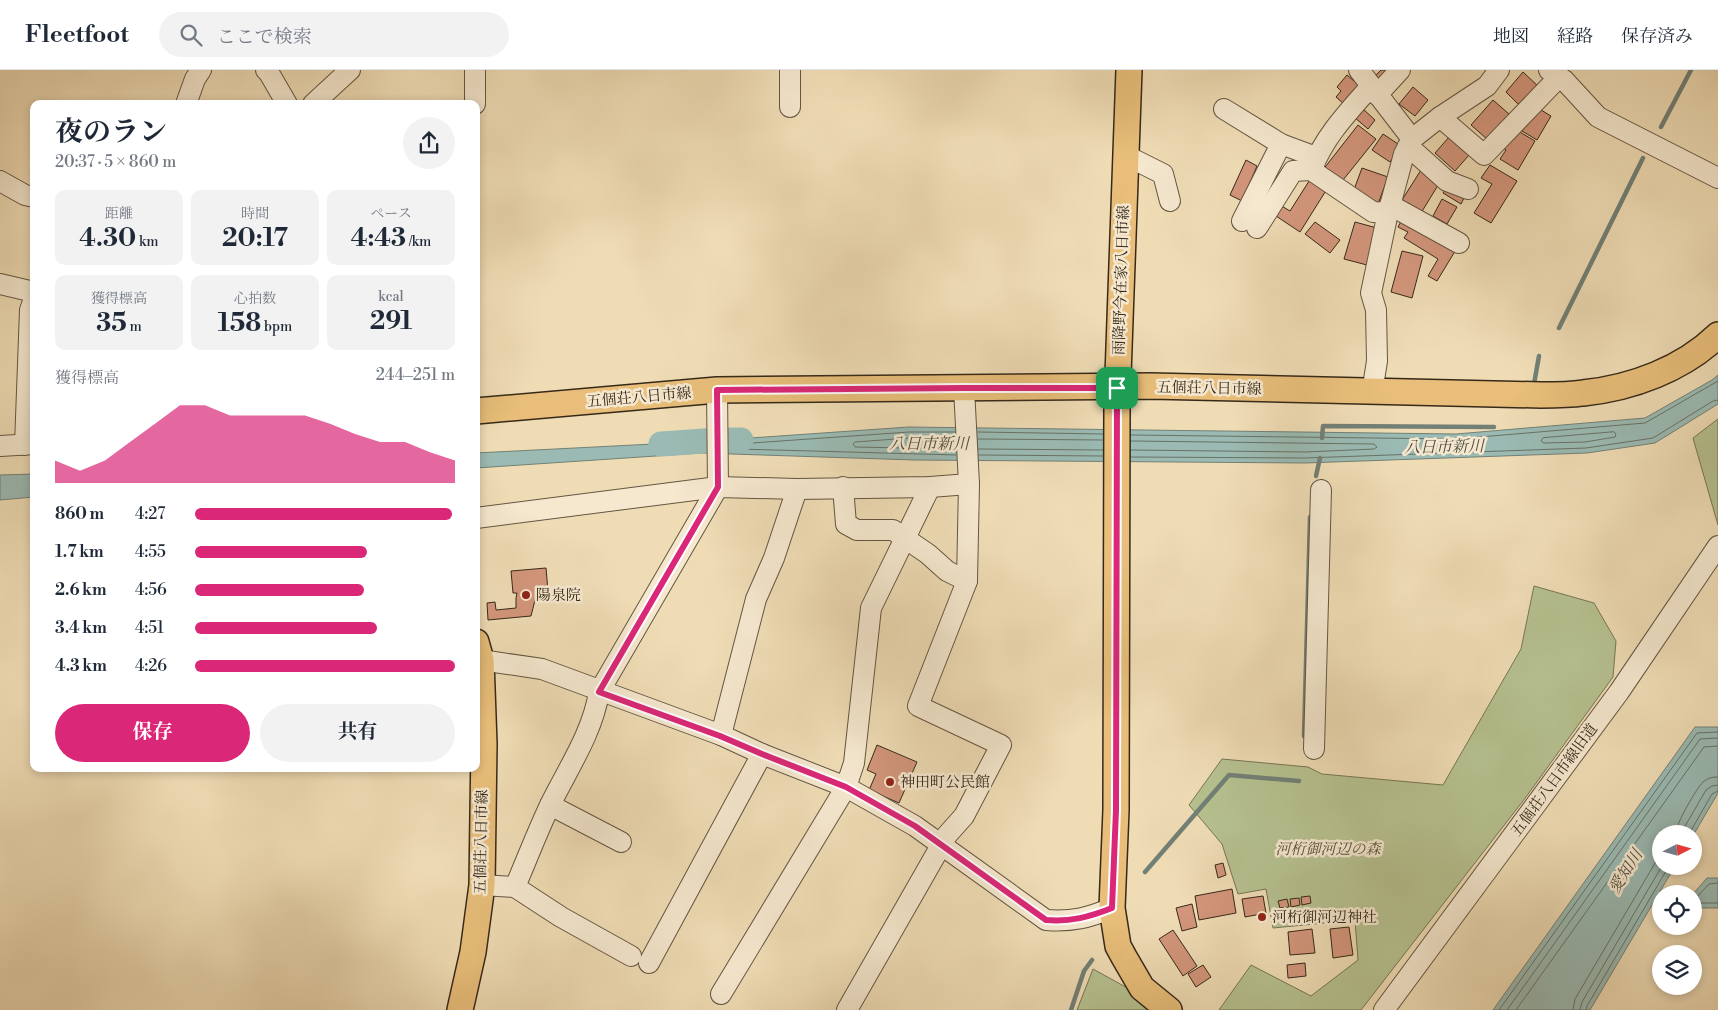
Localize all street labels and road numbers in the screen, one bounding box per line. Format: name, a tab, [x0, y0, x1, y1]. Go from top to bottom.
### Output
street label: 雨降野今在家八日市線	[1109, 205, 1134, 355]
street label: 五個荘八日市線	[1156, 378, 1262, 399]
street label: 五個荘八日市線	[586, 383, 692, 412]
street label: 五個荘八日市線旧道	[1507, 720, 1602, 840]
street label: 五個荘八日市線	[471, 789, 492, 895]

